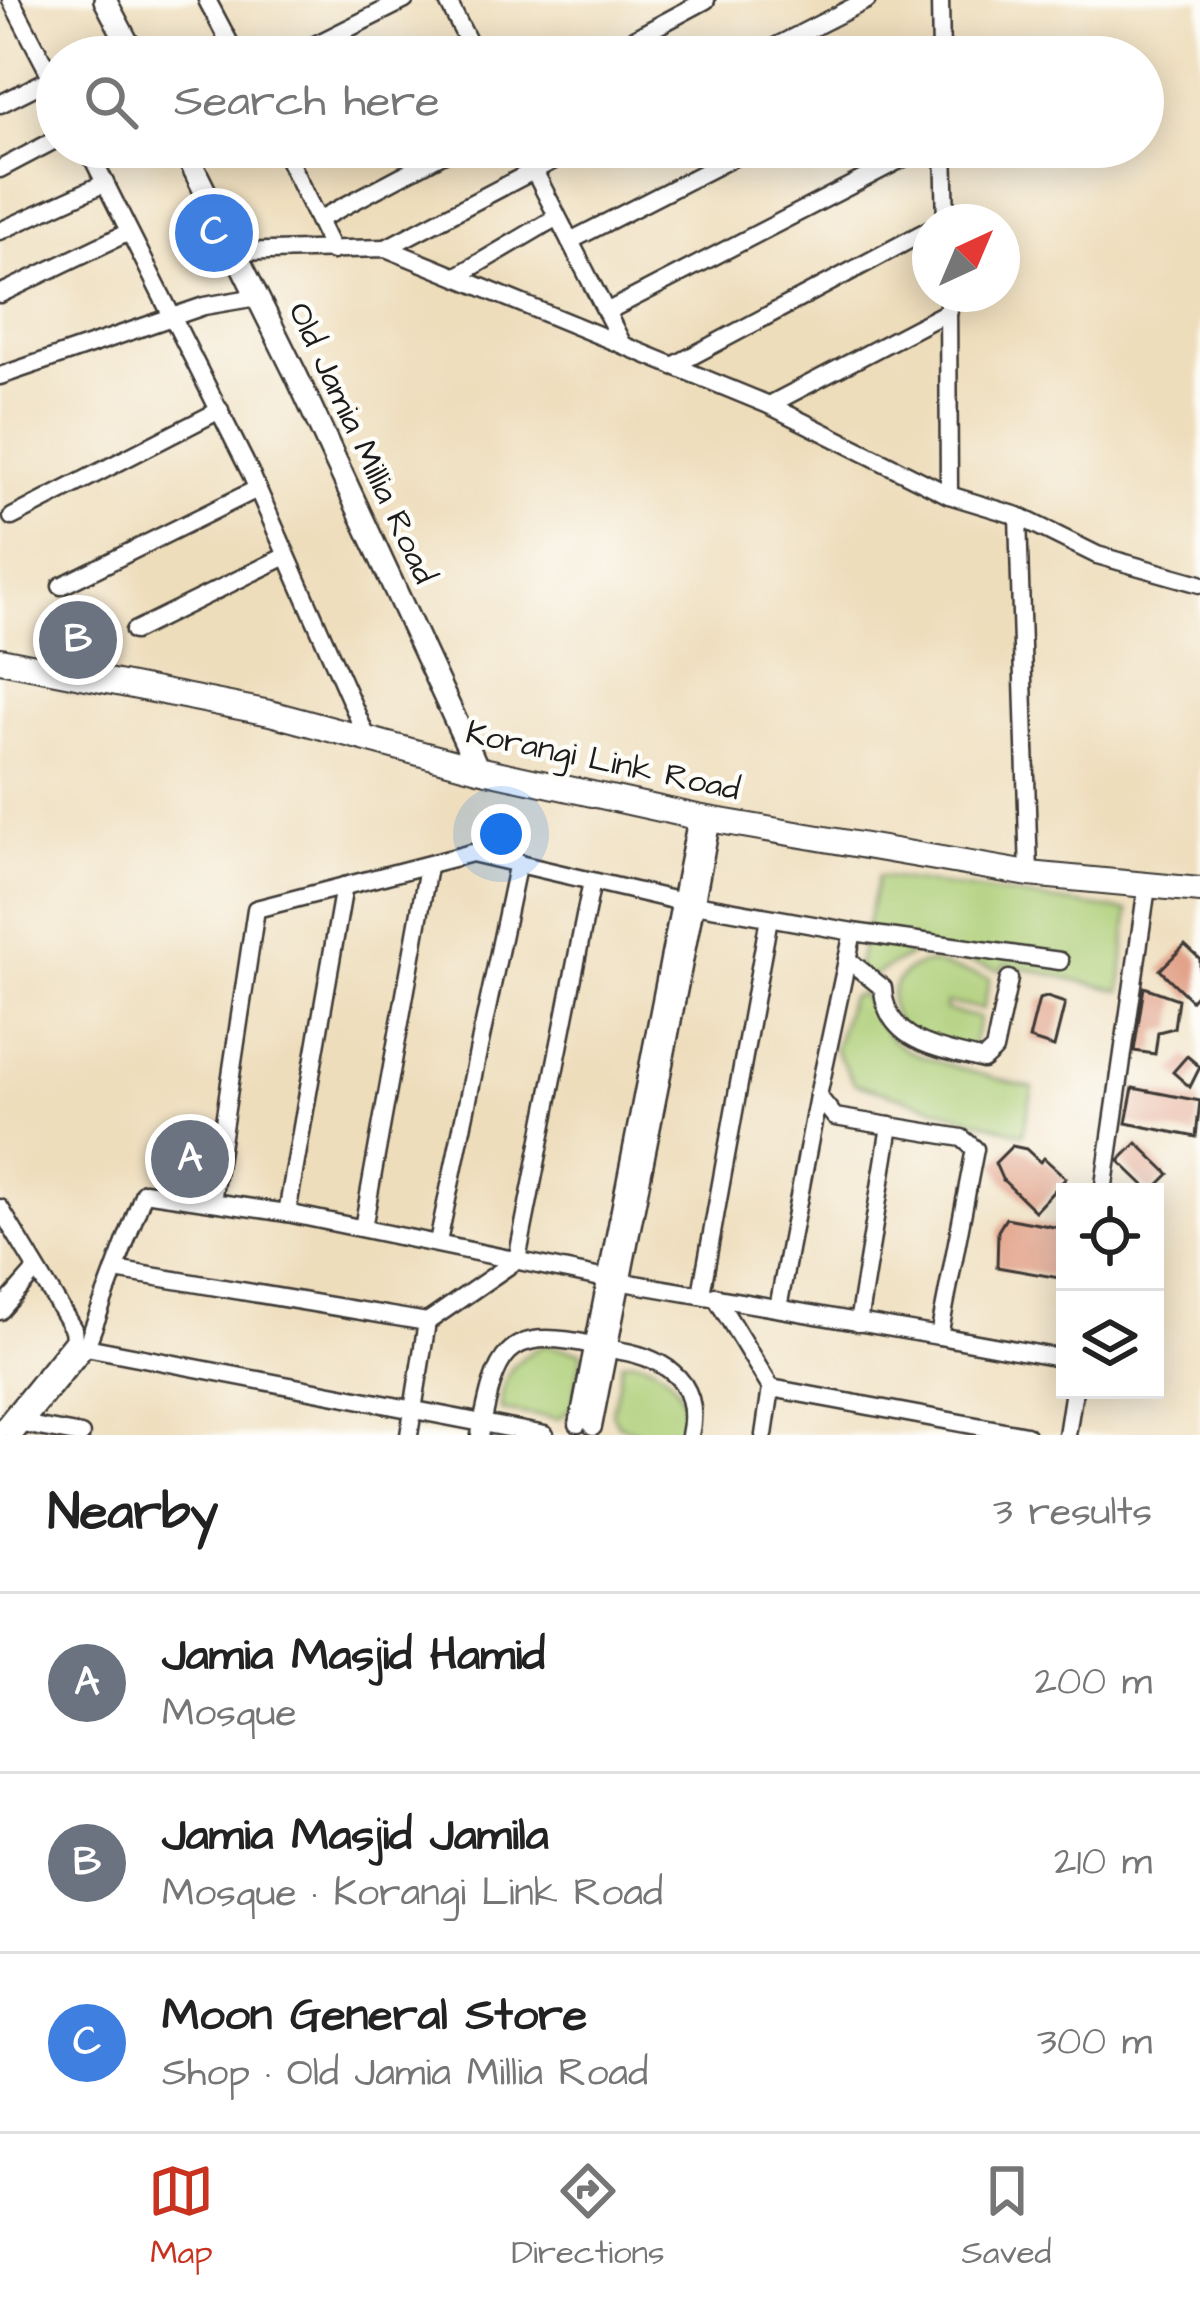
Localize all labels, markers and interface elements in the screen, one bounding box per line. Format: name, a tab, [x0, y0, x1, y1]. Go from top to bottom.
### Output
search box	[36, 36, 1164, 168]
icon: search	[78, 69, 144, 135]
text: Search here	[174, 71, 440, 133]
pin: C	[175, 188, 253, 278]
north arrow	[912, 204, 1020, 312]
street label: Old Jamia Millia Road	[277, 295, 448, 591]
pin: B	[39, 595, 117, 685]
street label: Korangi Link Road	[461, 710, 744, 814]
your location	[471, 804, 531, 864]
pin: A	[151, 1114, 229, 1204]
map controls	[1056, 1183, 1164, 1399]
button: locate	[1056, 1183, 1164, 1291]
button: layers	[1056, 1291, 1164, 1399]
text: Nearby	[48, 1478, 218, 1549]
text: 3 results	[993, 1486, 1152, 1540]
text: Jamia Masjid Hamid	[162, 1625, 545, 1687]
text: A	[75, 1656, 99, 1710]
text: 200 m	[1035, 1656, 1152, 1710]
text: Mosque	[162, 1687, 297, 1741]
text: Jamia Masjid Jamila	[162, 1805, 549, 1867]
text: B	[73, 1836, 101, 1890]
text: 210 m	[1054, 1836, 1152, 1890]
text: Mosque · Korangi Link Road	[162, 1867, 663, 1921]
text: Moon General Store	[162, 1985, 587, 2047]
text: C	[73, 2016, 101, 2070]
text: 300 m	[1037, 2016, 1152, 2070]
text: Shop · Old Jamia Millia Road	[162, 2047, 648, 2101]
tab: Map	[148, 2158, 214, 2276]
tab: Directions	[511, 2158, 665, 2276]
tab: Saved	[962, 2158, 1052, 2276]

